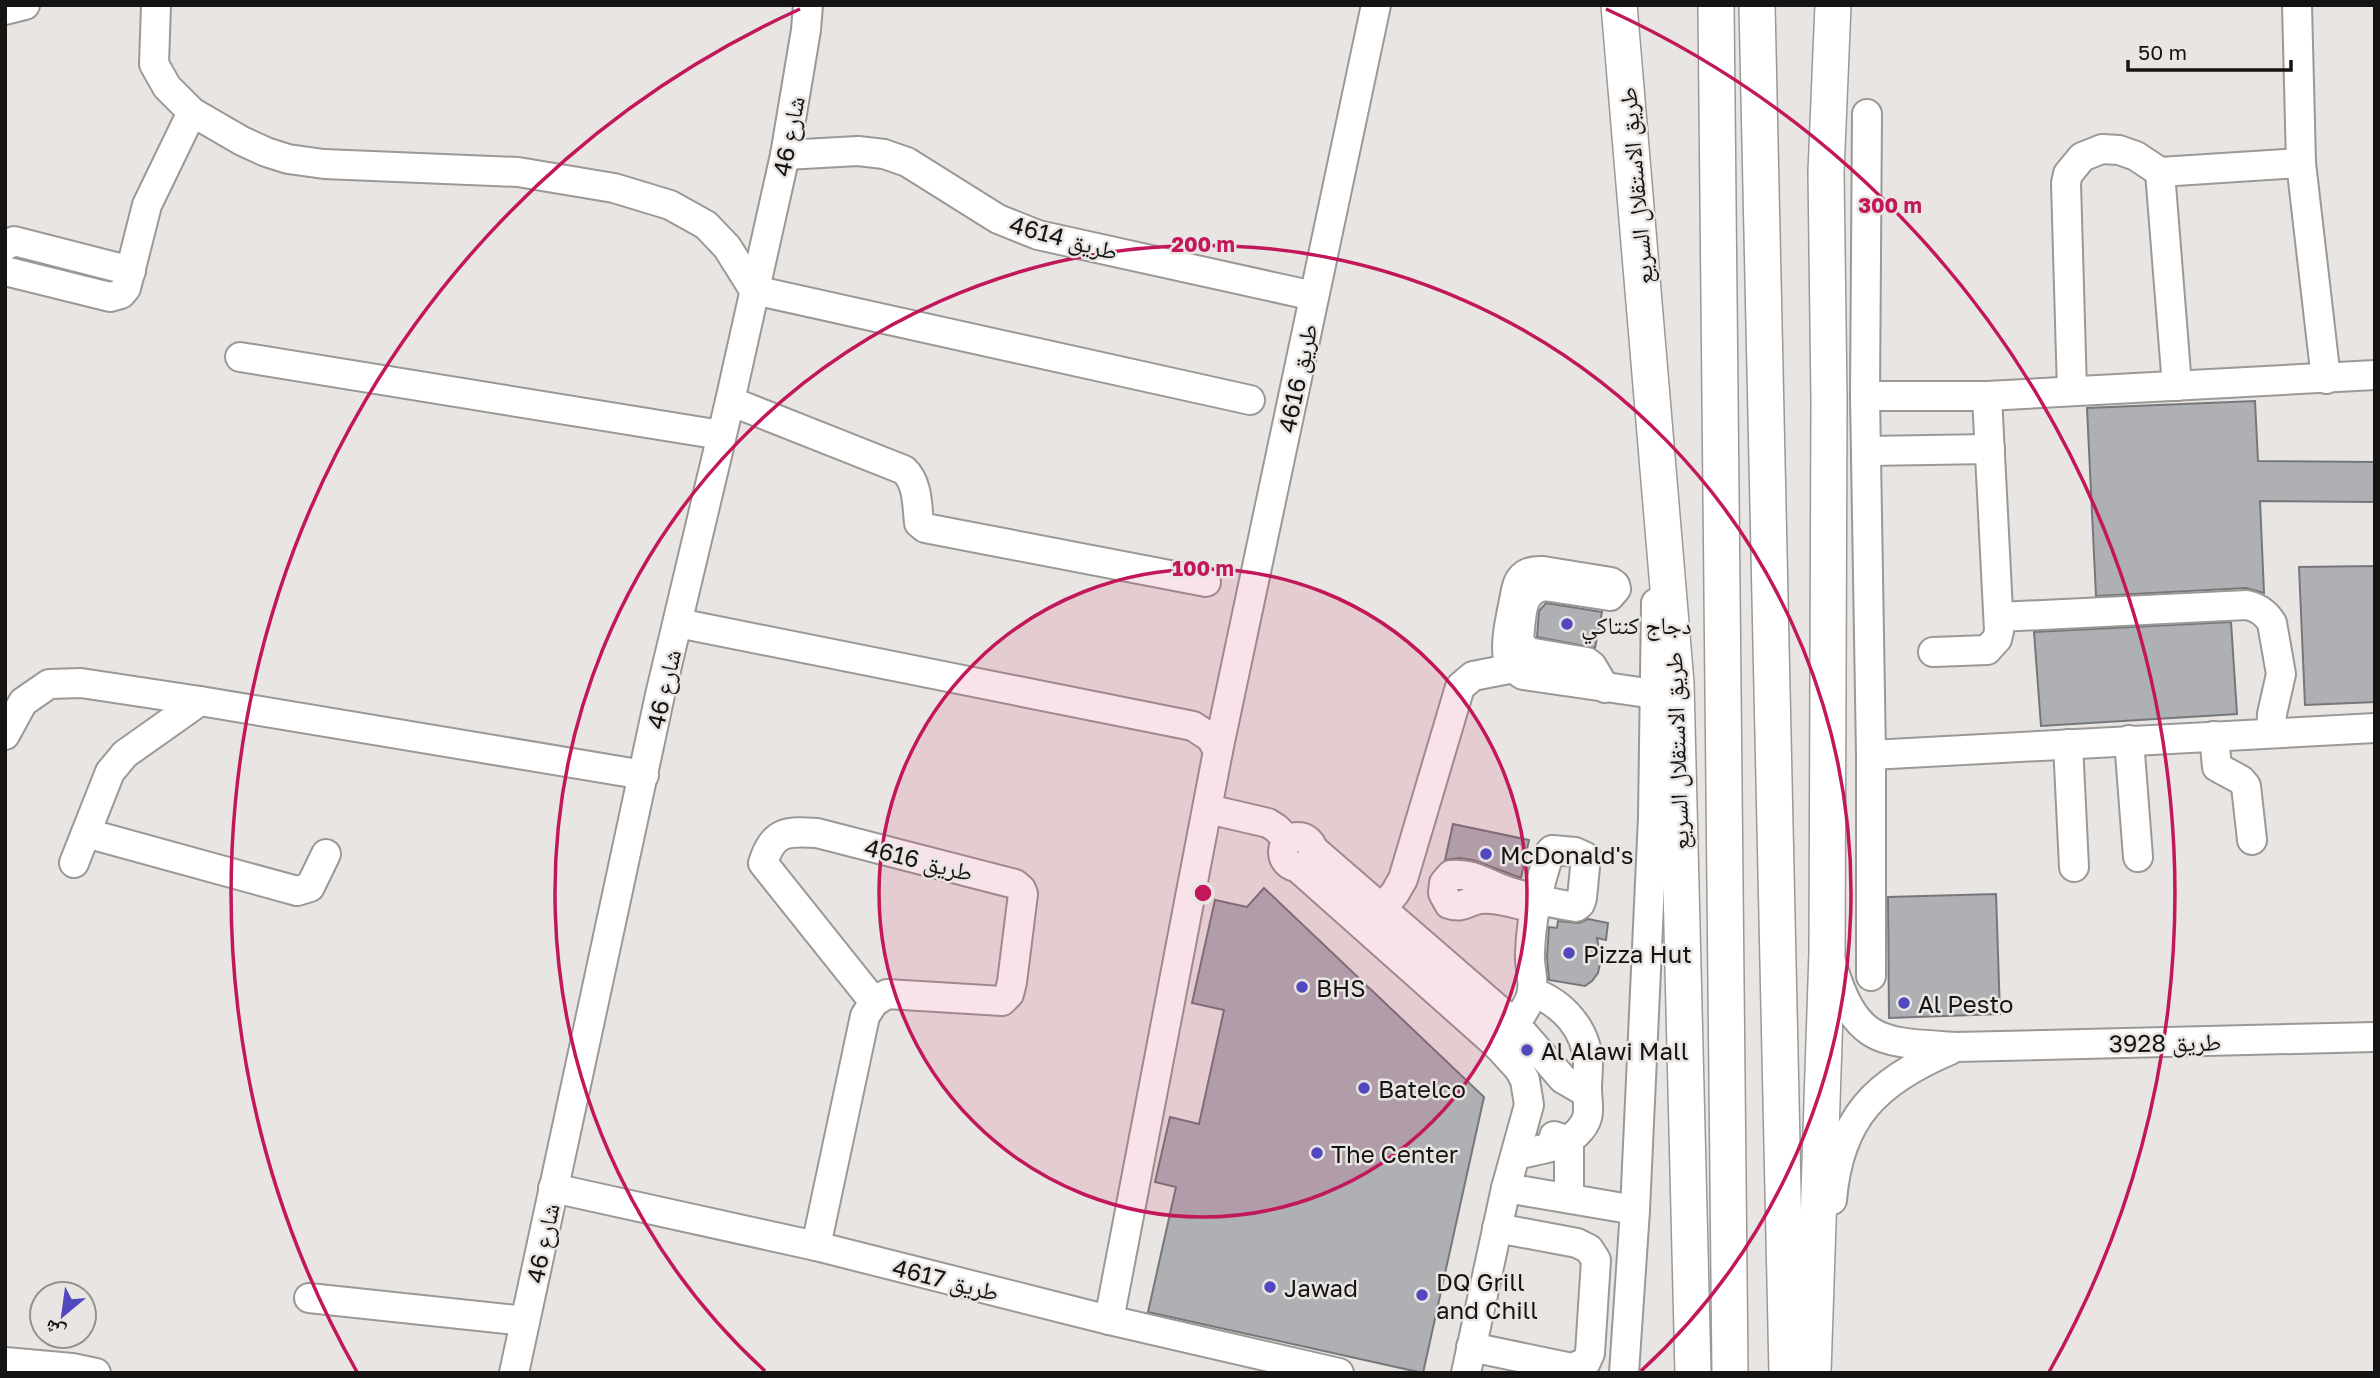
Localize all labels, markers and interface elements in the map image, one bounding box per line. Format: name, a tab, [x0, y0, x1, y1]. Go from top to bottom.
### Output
scale bar	[2128, 28, 2291, 72]
text: 50 m	[2138, 39, 2187, 65]
street label: طريق الاستقلال السريع	[1612, 86, 1660, 286]
street label: شارع 46	[766, 94, 812, 179]
text: 300 m	[1858, 192, 1922, 218]
street label: طريق 4614	[1007, 209, 1121, 266]
text: 200 m	[1171, 231, 1235, 257]
street label: طريق 4616	[1271, 321, 1324, 435]
text: 100 m	[1172, 555, 1234, 581]
place label: دجاج كنتاكي	[1581, 610, 1692, 645]
marker: دجاج كنتاكي	[1559, 616, 1575, 632]
street label: شارع 46	[640, 646, 688, 732]
street label: طريق الاستقلال السريع	[1658, 651, 1696, 850]
street label: طريق 4616	[862, 832, 976, 887]
place label: McDonald's	[1500, 840, 1633, 869]
marker: McDonald's	[1478, 846, 1494, 862]
centre of rings	[1191, 881, 1215, 905]
place label: Pizza Hut	[1583, 939, 1692, 968]
marker: Pizza Hut	[1561, 945, 1577, 961]
place label: BHS	[1316, 973, 1366, 1002]
marker: BHS	[1294, 979, 1310, 995]
place label: Al Pesto	[1918, 989, 2013, 1018]
marker: Al Pesto	[1896, 995, 1912, 1011]
street label: طريق 3928	[2109, 1027, 2221, 1058]
place label: Al Alawi Mall	[1541, 1036, 1688, 1065]
marker: Al Alawi Mall	[1519, 1042, 1535, 1058]
place label: Batelco	[1378, 1074, 1466, 1103]
marker: Batelco	[1356, 1080, 1372, 1096]
place label: The Center	[1331, 1139, 1458, 1168]
marker: The Center	[1309, 1145, 1325, 1161]
street label: شارع 46	[519, 1200, 567, 1286]
street label: طريق 4617	[890, 1252, 1002, 1307]
place label: DQ Grill and Chill	[1436, 1267, 1538, 1324]
place label: Jawad	[1284, 1273, 1358, 1302]
marker: Jawad	[1262, 1279, 1278, 1295]
north arrow	[28, 1280, 98, 1350]
marker: DQ Grill and Chill	[1414, 1287, 1430, 1303]
text: ش	[40, 1314, 69, 1345]

